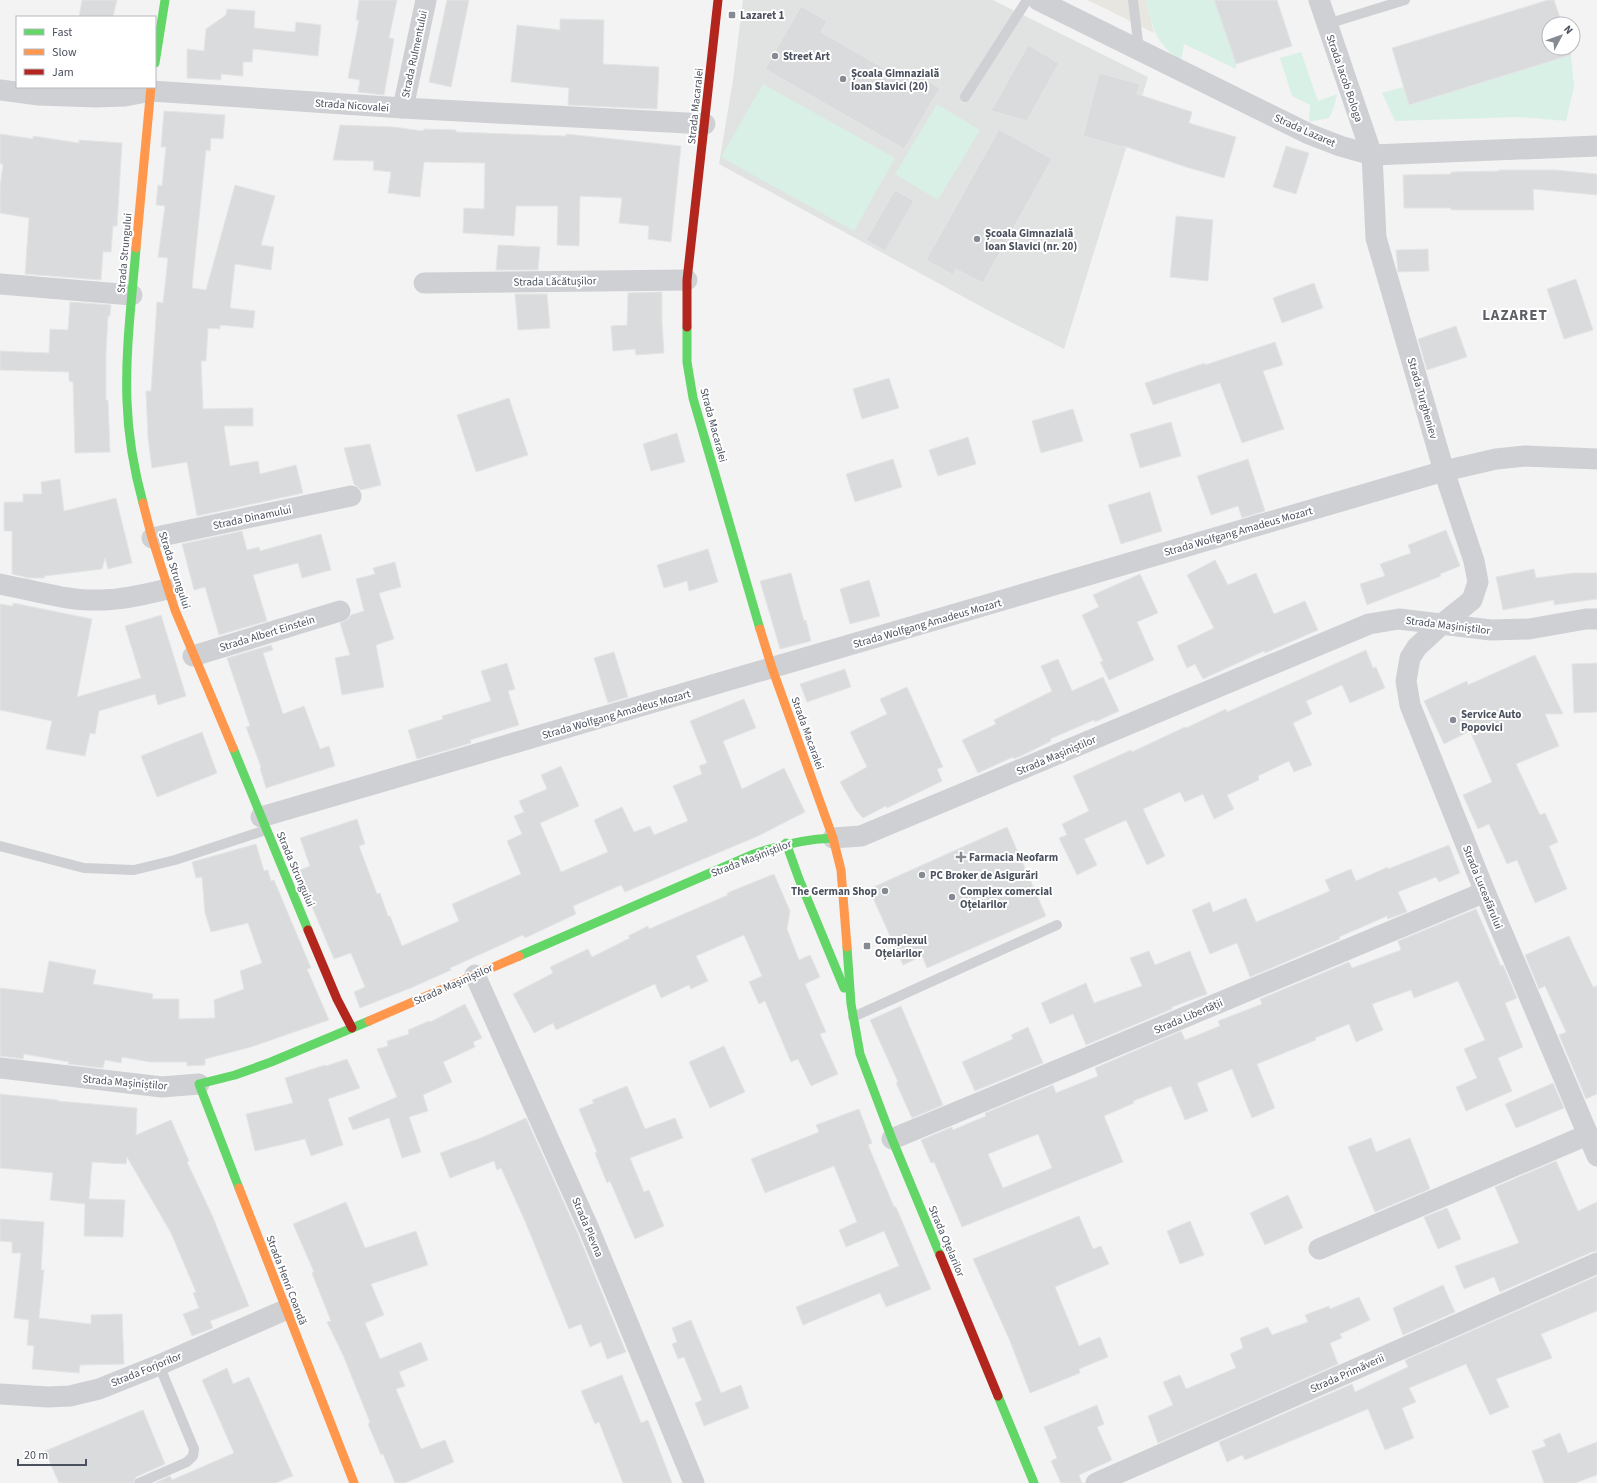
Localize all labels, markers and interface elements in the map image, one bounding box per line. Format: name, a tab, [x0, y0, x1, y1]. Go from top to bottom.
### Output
place label: Lazaret 1	[740, 8, 784, 23]
street label: Strada Rulmentului	[398, 9, 431, 99]
marker: Lazaret 1	[727, 10, 737, 20]
legend	[16, 16, 156, 88]
north arrow	[1541, 16, 1581, 56]
text: N	[1560, 22, 1576, 37]
text: Fast	[52, 24, 72, 41]
street label: Strada Iacob Bologa	[1322, 32, 1367, 124]
text: Slow	[52, 44, 77, 61]
place label: Street Art	[783, 49, 831, 64]
marker: Street Art	[770, 51, 780, 61]
text: Jam	[52, 64, 74, 81]
place label: Școala Gimnazială Ioan Slavici (20)	[851, 66, 939, 94]
street label: Strada Macaralei	[684, 67, 707, 145]
marker: Școala Gimnazială Ioan Slavici (20)	[838, 74, 848, 84]
street label: Strada Nicovalei	[314, 95, 390, 116]
street label: Strada Lazaret	[1272, 110, 1338, 151]
street label: Strada Strungului	[114, 212, 135, 294]
place label: Școala Gimnazială Ioan Slavici (nr. 20)	[985, 226, 1077, 254]
marker: Școala Gimnazială Ioan Slavici (nr. 20)	[972, 234, 982, 244]
street label: Strada Lăcătușilor	[513, 273, 597, 290]
district label: LAZARET	[1482, 305, 1548, 326]
street label: Strada Turgheniev	[1404, 356, 1441, 440]
street label: Strada Macaralei	[696, 386, 731, 464]
street label: Strada Dinamului	[211, 502, 293, 533]
street label: Strada Wolfgang Amadeus Mozart	[1162, 503, 1314, 560]
street label: Strada Strungului	[155, 530, 194, 611]
street label: Strada Wolfgang Amadeus Mozart	[851, 595, 1003, 652]
street label: Strada Albert Einstein	[218, 612, 317, 655]
street label: Strada Mașiniștilor	[1405, 613, 1491, 638]
street label: Strada Wolfgang Amadeus Mozart	[540, 686, 692, 743]
street label: Strada Macaralei	[787, 695, 828, 772]
place label: Service Auto Popovici	[1461, 707, 1521, 735]
marker: Service Auto Popovici	[1448, 715, 1458, 725]
street label: Strada Mașiniștilor	[1014, 732, 1099, 779]
street label: Strada Strungului	[273, 829, 318, 909]
street label: Strada Mașiniștilor	[709, 836, 794, 881]
street label: Strada Luceafărului	[1459, 843, 1506, 931]
place label: Farmacia Neofarm	[969, 850, 1058, 865]
marker: Farmacia Neofarm	[956, 852, 966, 862]
place label: PC Broker de Asigurări	[930, 868, 1038, 883]
marker: PC Broker de Asigurări	[917, 870, 927, 880]
place label: The German Shop	[791, 884, 877, 899]
place label: Complex comercial Oțelarilor	[960, 884, 1053, 912]
marker: The German Shop	[880, 886, 890, 896]
marker: Complex comercial Oțelarilor	[947, 892, 957, 902]
place label: Complexul Oțelarilor	[875, 933, 928, 961]
marker: Complexul Oțelarilor	[862, 941, 872, 951]
street label: Strada Mașiniștilor	[411, 960, 495, 1009]
street label: Strada Libertății	[1151, 995, 1225, 1038]
street label: Strada Mașiniștilor	[82, 1071, 168, 1094]
street label: Strada Plevna	[568, 1195, 607, 1259]
street label: Strada Oțelarilor	[925, 1203, 968, 1279]
street label: Strada Henri Coandă	[263, 1233, 311, 1327]
street label: Strada Forjorilor	[109, 1348, 184, 1390]
street label: Strada Primăverii	[1308, 1350, 1387, 1396]
scale bar	[18, 1441, 86, 1467]
text: 20 m	[24, 1447, 48, 1464]

